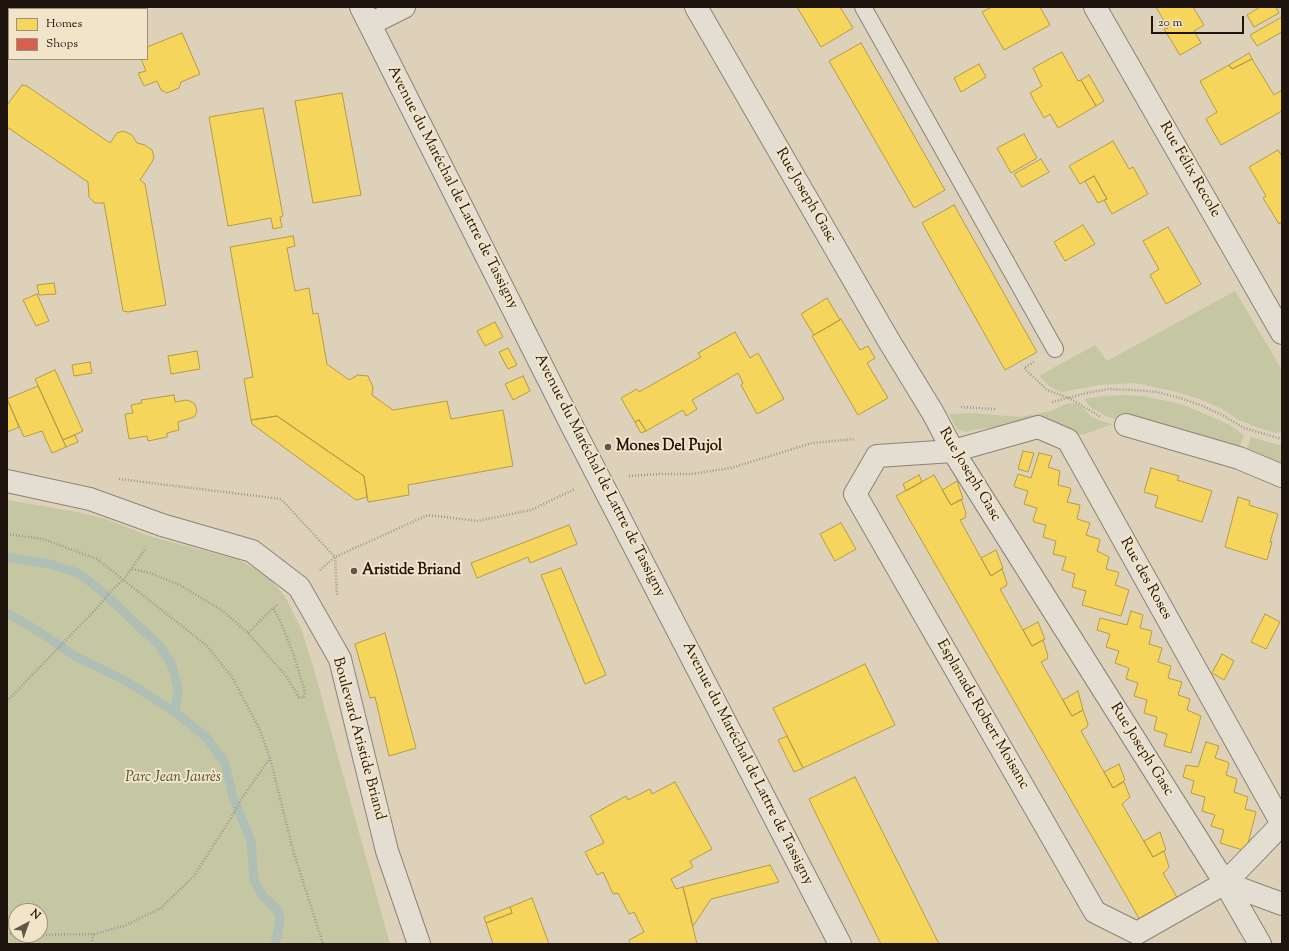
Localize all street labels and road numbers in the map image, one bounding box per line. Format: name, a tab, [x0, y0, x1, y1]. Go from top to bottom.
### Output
street label: Avenue du Maréchal de Lattre de Tassigny	[383, 63, 521, 313]
street label: Rue Félix Recole	[1154, 119, 1224, 221]
street label: Rue Joseph Gasc	[771, 145, 839, 247]
street label: Avenue du Maréchal de Lattre de Tassigny	[530, 351, 668, 601]
street label: Rue Joseph Gasc	[934, 425, 1004, 525]
street label: Rue des Roses	[1115, 535, 1175, 623]
street label: Esplanade Robert Moisanc	[932, 637, 1032, 793]
street label: Avenue du Maréchal de Lattre de Tassigny	[678, 639, 816, 889]
street label: Boulevard Aristide Briand	[328, 656, 388, 822]
street label: Rue Joseph Gasc	[1105, 700, 1177, 800]

